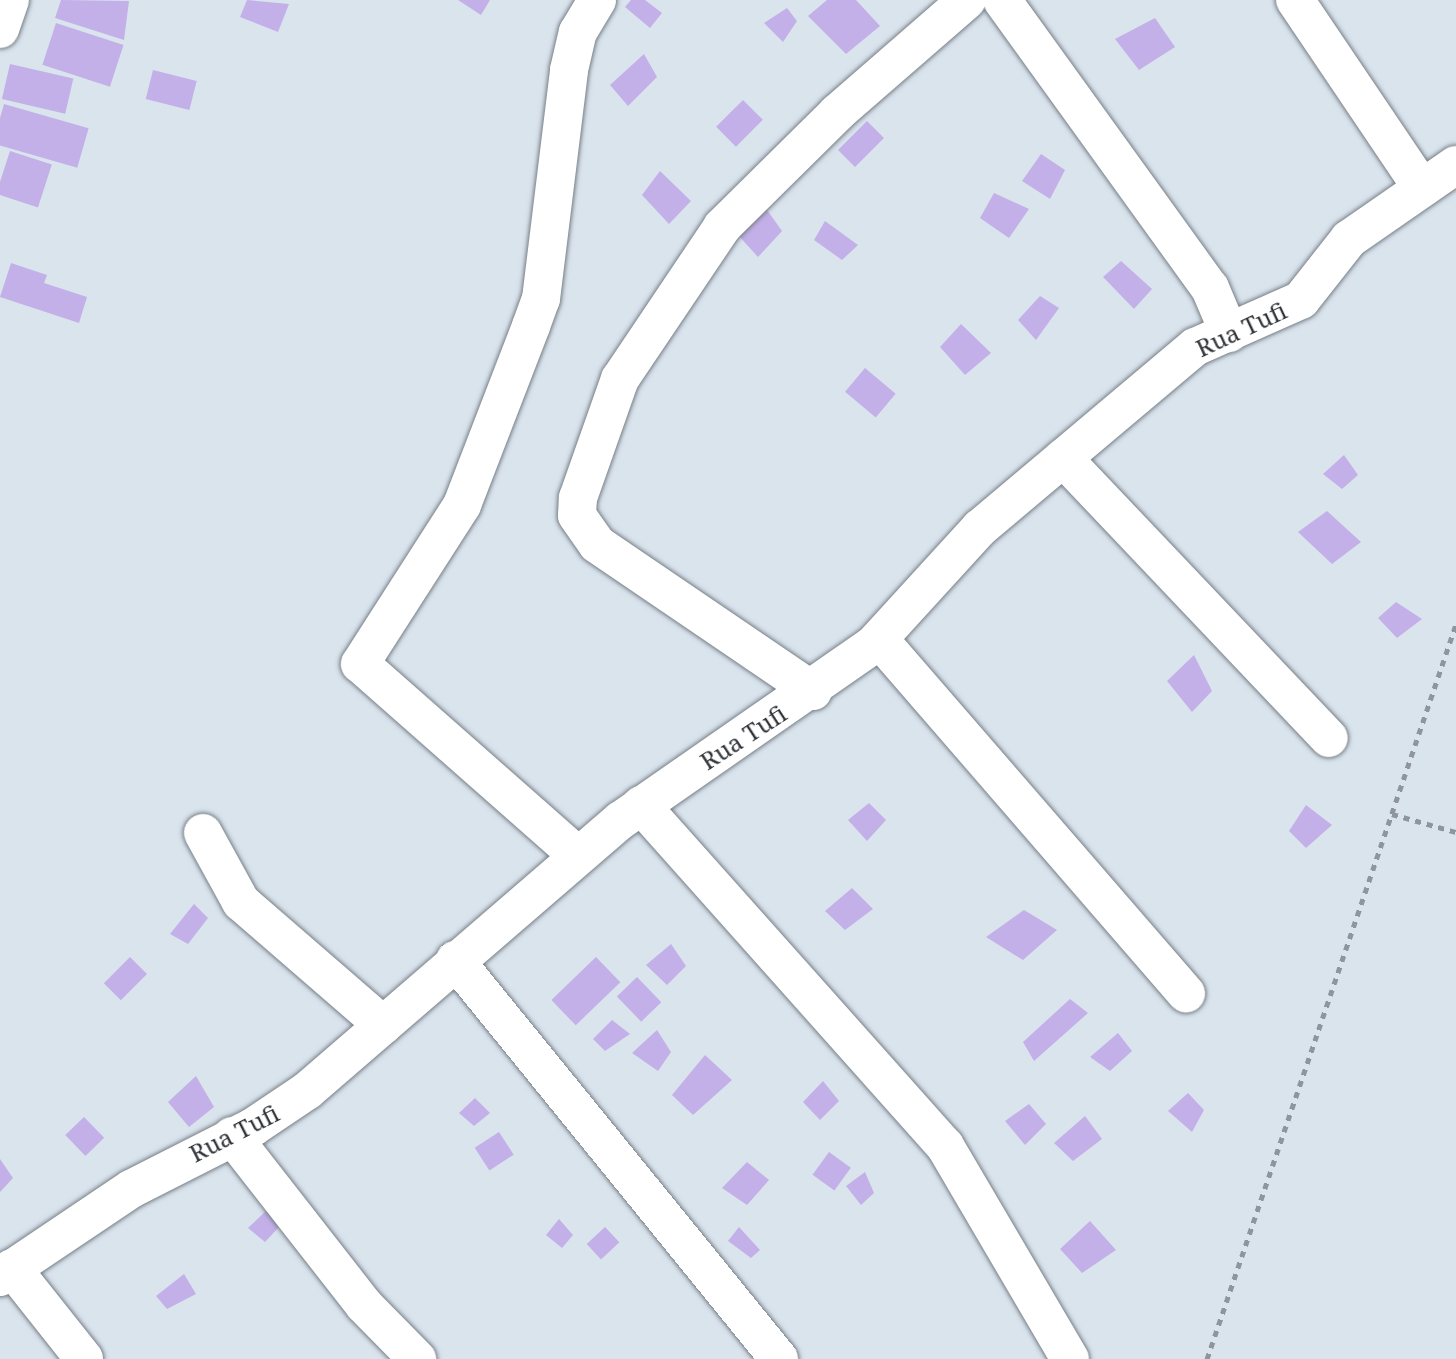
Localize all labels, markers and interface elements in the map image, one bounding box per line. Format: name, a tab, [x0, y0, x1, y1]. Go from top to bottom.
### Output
street label: Rua Tufi	[1191, 296, 1291, 362]
street label: Rua Tufi	[695, 699, 791, 775]
street label: Rua Tufi	[184, 1098, 284, 1168]

